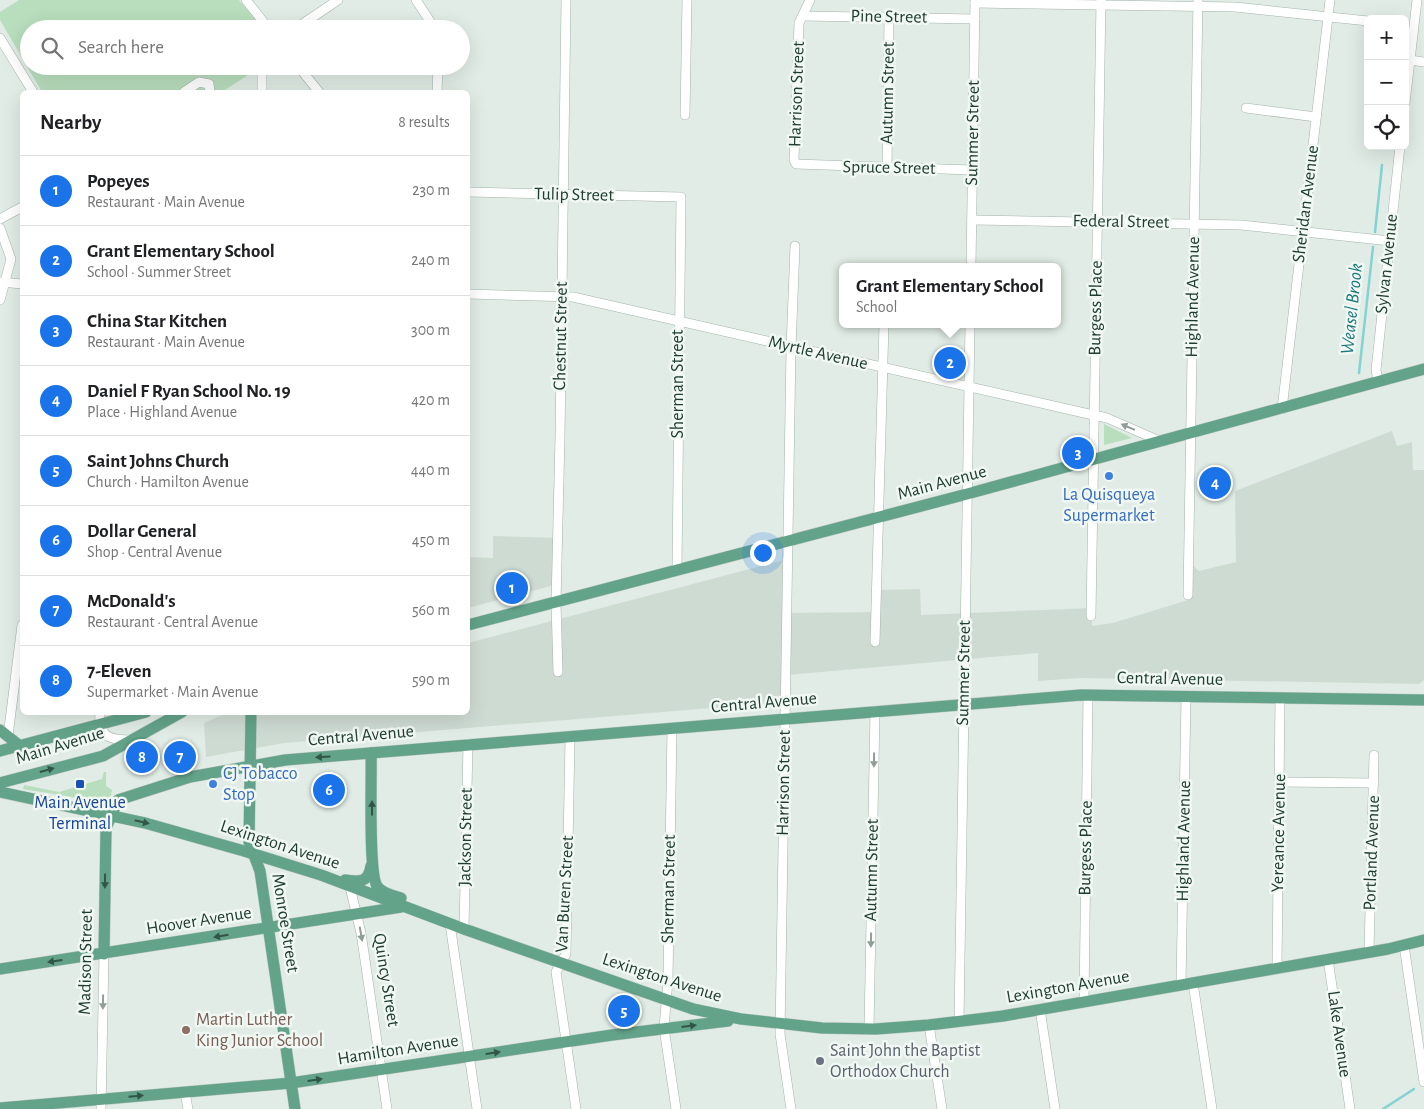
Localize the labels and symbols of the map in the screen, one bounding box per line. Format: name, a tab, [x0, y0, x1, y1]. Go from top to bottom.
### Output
street label: Pine Street	[851, 7, 928, 27]
street label: Harrison Street	[786, 40, 808, 147]
street label: Autumn Street	[878, 41, 898, 145]
street label: Summer Street	[963, 80, 983, 186]
street label: Sheridan Avenue	[1290, 144, 1322, 264]
street label: Spruce Street	[842, 158, 936, 178]
street label: Tulip Street	[534, 185, 614, 205]
street label: Federal Street	[1072, 212, 1170, 232]
street label: Sylvan Avenue	[1373, 213, 1401, 315]
street label: Highland Avenue	[1183, 236, 1203, 358]
street label: Burgess Place	[1086, 260, 1106, 356]
water label: Weasel Brook	[1338, 262, 1366, 355]
street label: Chestnut Street	[551, 281, 571, 391]
street label: Sherman Street	[669, 329, 687, 438]
street label: Myrtle Avenue	[767, 333, 869, 373]
pin: 2	[934, 344, 966, 382]
one-way arrow	[1121, 423, 1136, 430]
pin: 3	[1062, 434, 1094, 472]
street label: Main Avenue	[896, 462, 988, 504]
pin: 4	[1199, 464, 1231, 502]
marker: La Quisqueya Supermarket	[1103, 470, 1115, 482]
place label: La Quisqueya Supermarket	[1063, 486, 1155, 525]
your location	[750, 540, 776, 566]
pin: 1	[496, 569, 528, 607]
street label: Summer Street	[954, 620, 974, 726]
street label: Central Avenue	[1117, 669, 1223, 689]
street label: Central Avenue	[710, 689, 818, 717]
street label: Central Avenue	[307, 722, 415, 750]
street label: Main Avenue	[14, 724, 106, 768]
street label: Harrison Street	[774, 730, 794, 836]
pin: 8	[126, 738, 158, 776]
pin: 7	[164, 738, 196, 776]
one-way arrow	[870, 752, 878, 768]
one-way arrow	[314, 754, 330, 762]
place label: CJ Tobacco Stop	[223, 765, 298, 804]
one-way arrow	[40, 766, 55, 774]
pin: 6	[313, 771, 345, 809]
street label: Yereance Avenue	[1269, 773, 1289, 893]
marker: Main Avenue Terminal	[74, 778, 86, 790]
marker: CJ Tobacco Stop	[207, 778, 219, 790]
street label: Highland Avenue	[1174, 780, 1194, 902]
street label: Jackson Street	[456, 787, 476, 886]
place label: Main Avenue Terminal	[34, 794, 126, 833]
street label: Portland Avenue	[1361, 795, 1383, 911]
one-way arrow	[368, 800, 376, 816]
street label: Burgess Place	[1076, 800, 1096, 896]
street label: Lexington Avenue	[218, 817, 342, 873]
street label: Autumn Street	[862, 818, 882, 922]
one-way arrow	[134, 819, 150, 827]
street label: Sherman Street	[659, 834, 679, 944]
street label: Van Buren Street	[553, 835, 577, 953]
street label: Monroe Street	[268, 872, 302, 974]
one-way arrow	[101, 873, 109, 889]
street label: Hoover Avenue	[145, 904, 253, 938]
street label: Madison Street	[76, 909, 96, 1015]
one-way arrow	[357, 927, 365, 942]
one-way arrow	[212, 932, 228, 940]
street label: Quincy Street	[370, 932, 402, 1028]
one-way arrow	[866, 932, 874, 948]
street label: Lexington Avenue	[600, 950, 724, 1006]
one-way arrow	[47, 957, 63, 965]
street label: Lexington Avenue	[1005, 967, 1131, 1007]
street label: Lake Avenue	[1324, 989, 1354, 1079]
pin: 5	[608, 992, 640, 1030]
one-way arrow	[99, 995, 107, 1011]
place label: Martin Luther King Junior School	[196, 1011, 323, 1050]
one-way arrow	[681, 1021, 697, 1029]
marker: Martin Luther King Junior School	[180, 1024, 192, 1036]
street label: Hamilton Avenue	[336, 1032, 460, 1068]
place label: Saint John the Baptist Orthodox Church	[830, 1042, 981, 1081]
one-way arrow	[485, 1049, 501, 1057]
marker: Saint John the Baptist Orthodox Church	[814, 1055, 826, 1067]
one-way arrow	[307, 1075, 323, 1083]
one-way arrow	[128, 1092, 144, 1100]

